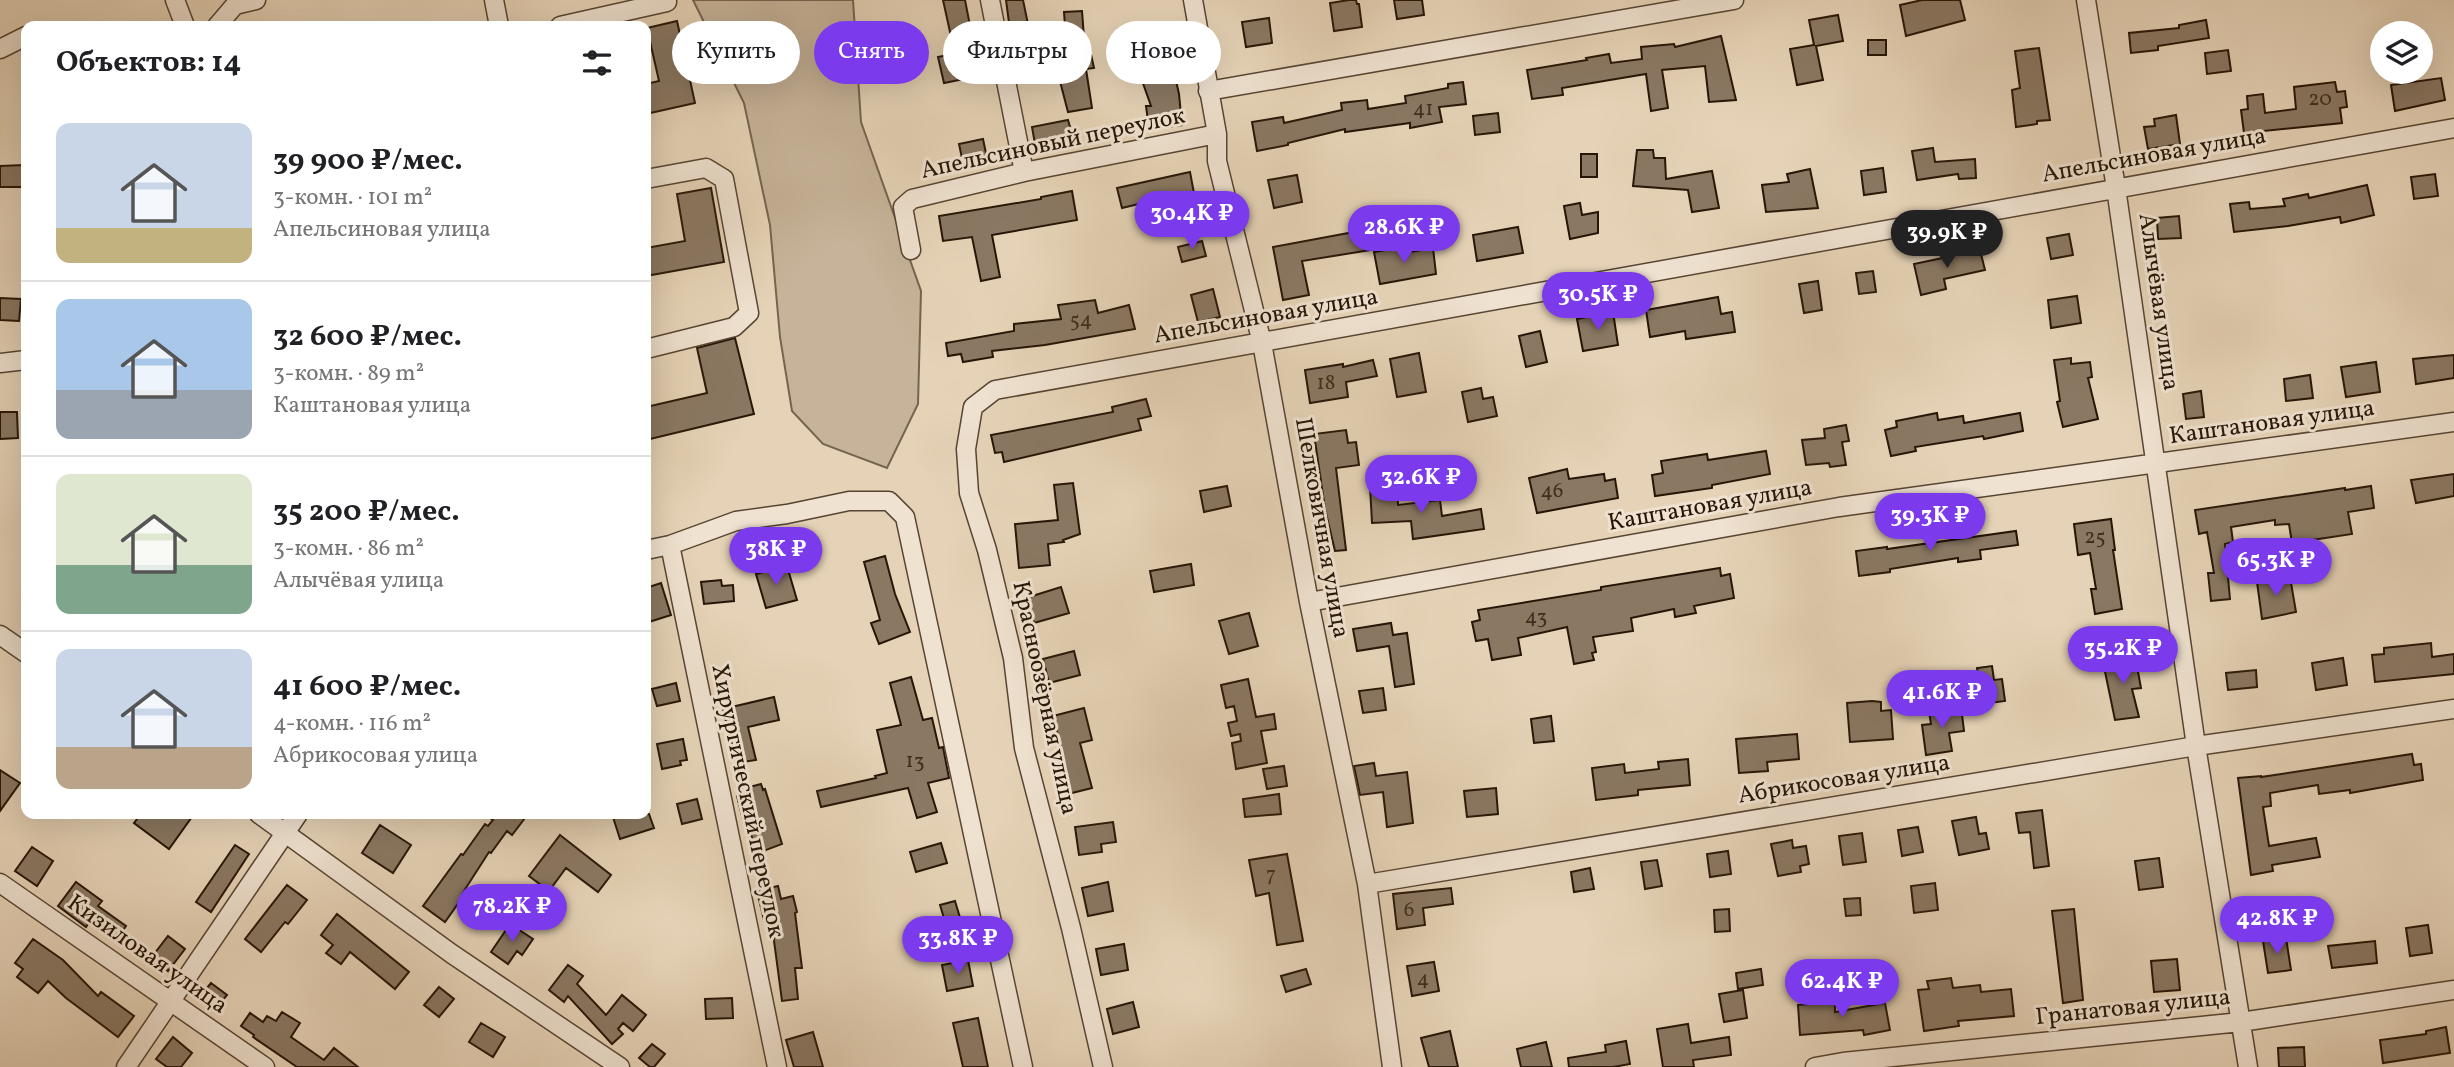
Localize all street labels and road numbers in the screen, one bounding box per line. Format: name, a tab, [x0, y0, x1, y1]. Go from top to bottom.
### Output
street label: Апельсиновый переулок	[918, 99, 1188, 189]
street label: Апельсиновая улица	[2039, 120, 2269, 192]
street label: Алычёвая улица	[2129, 211, 2187, 393]
street label: Апельсиновая улица	[1151, 281, 1381, 353]
street label: Каштановая улица	[2167, 392, 2377, 454]
street label: Шелковичная улица	[1285, 415, 1357, 641]
street label: Каштановая улица	[1605, 471, 1815, 541]
street label: Красноозёрная улица	[1003, 578, 1085, 818]
street label: Хирургический переулок	[701, 661, 793, 941]
street label: Абрикосовая улица	[1736, 746, 1952, 814]
street label: Кизиловая улица	[60, 887, 234, 1023]
street label: Гранатовая улица	[2034, 981, 2232, 1035]

